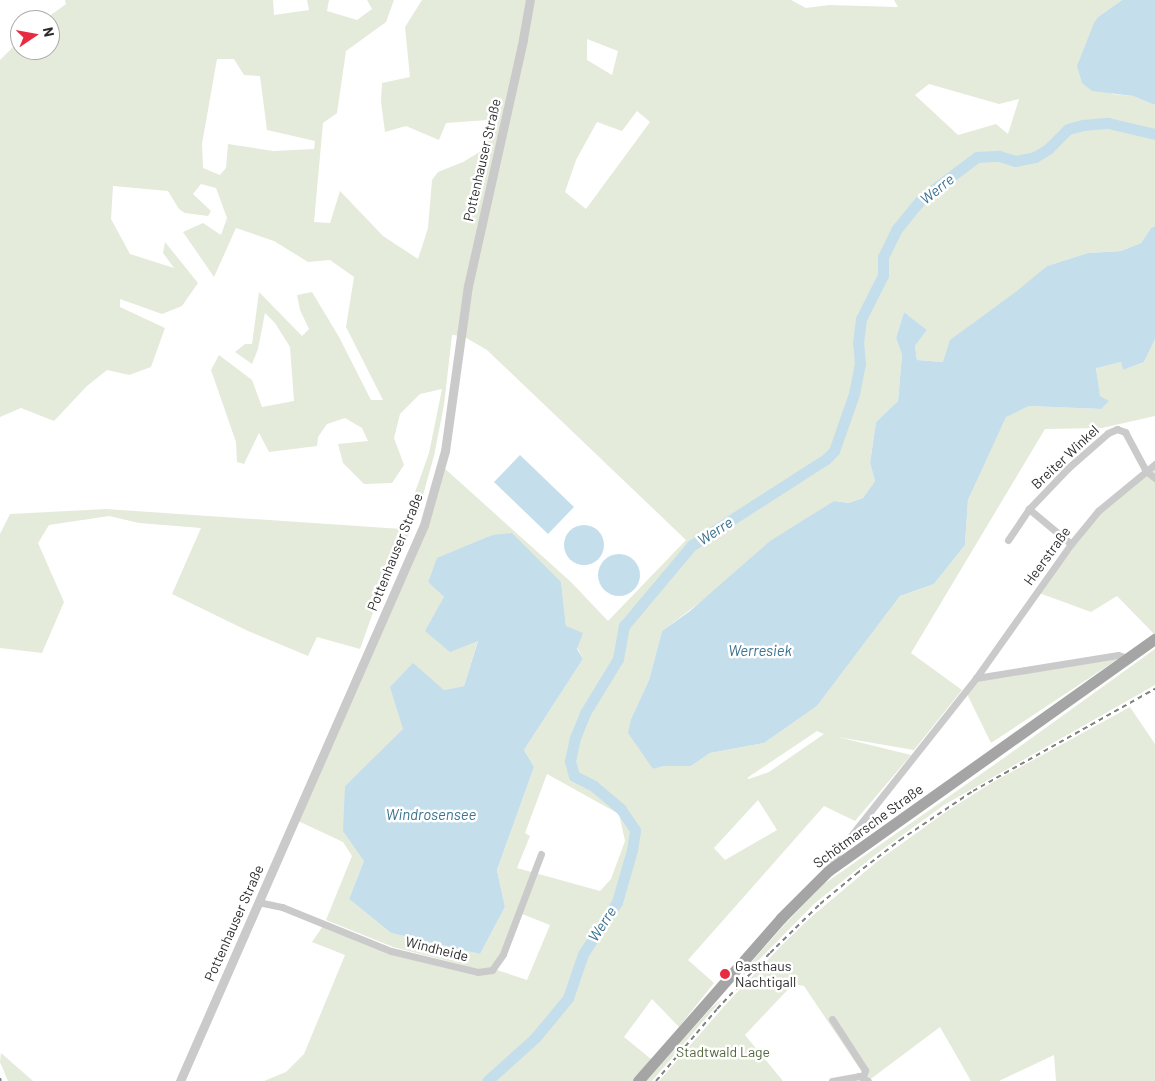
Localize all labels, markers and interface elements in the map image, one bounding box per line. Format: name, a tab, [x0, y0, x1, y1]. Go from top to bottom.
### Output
north arrow	[10, 10, 60, 60]
text: N	[40, 26, 58, 38]
street label: Pottenhauser Straße	[460, 97, 504, 223]
water label: Werre	[917, 170, 957, 208]
street label: Breiter Winkel	[1028, 422, 1102, 492]
street label: Pottenhauser Straße	[364, 491, 426, 613]
water label: Werre	[694, 513, 736, 549]
street label: Heerstraße	[1020, 523, 1074, 589]
water label: Werresiek	[728, 642, 792, 660]
street label: Schötmarsche Straße	[810, 781, 926, 871]
water label: Windrosensee	[386, 806, 476, 824]
street label: Pottenhauser Straße	[201, 862, 267, 984]
water label: Werre	[584, 903, 620, 945]
street label: Windheide	[404, 933, 470, 965]
place label: Gasthaus Nachtigall	[735, 958, 796, 990]
marker: Gasthaus Nachtigall	[719, 968, 731, 980]
park label: Stadtwald Lage	[676, 1044, 770, 1060]

